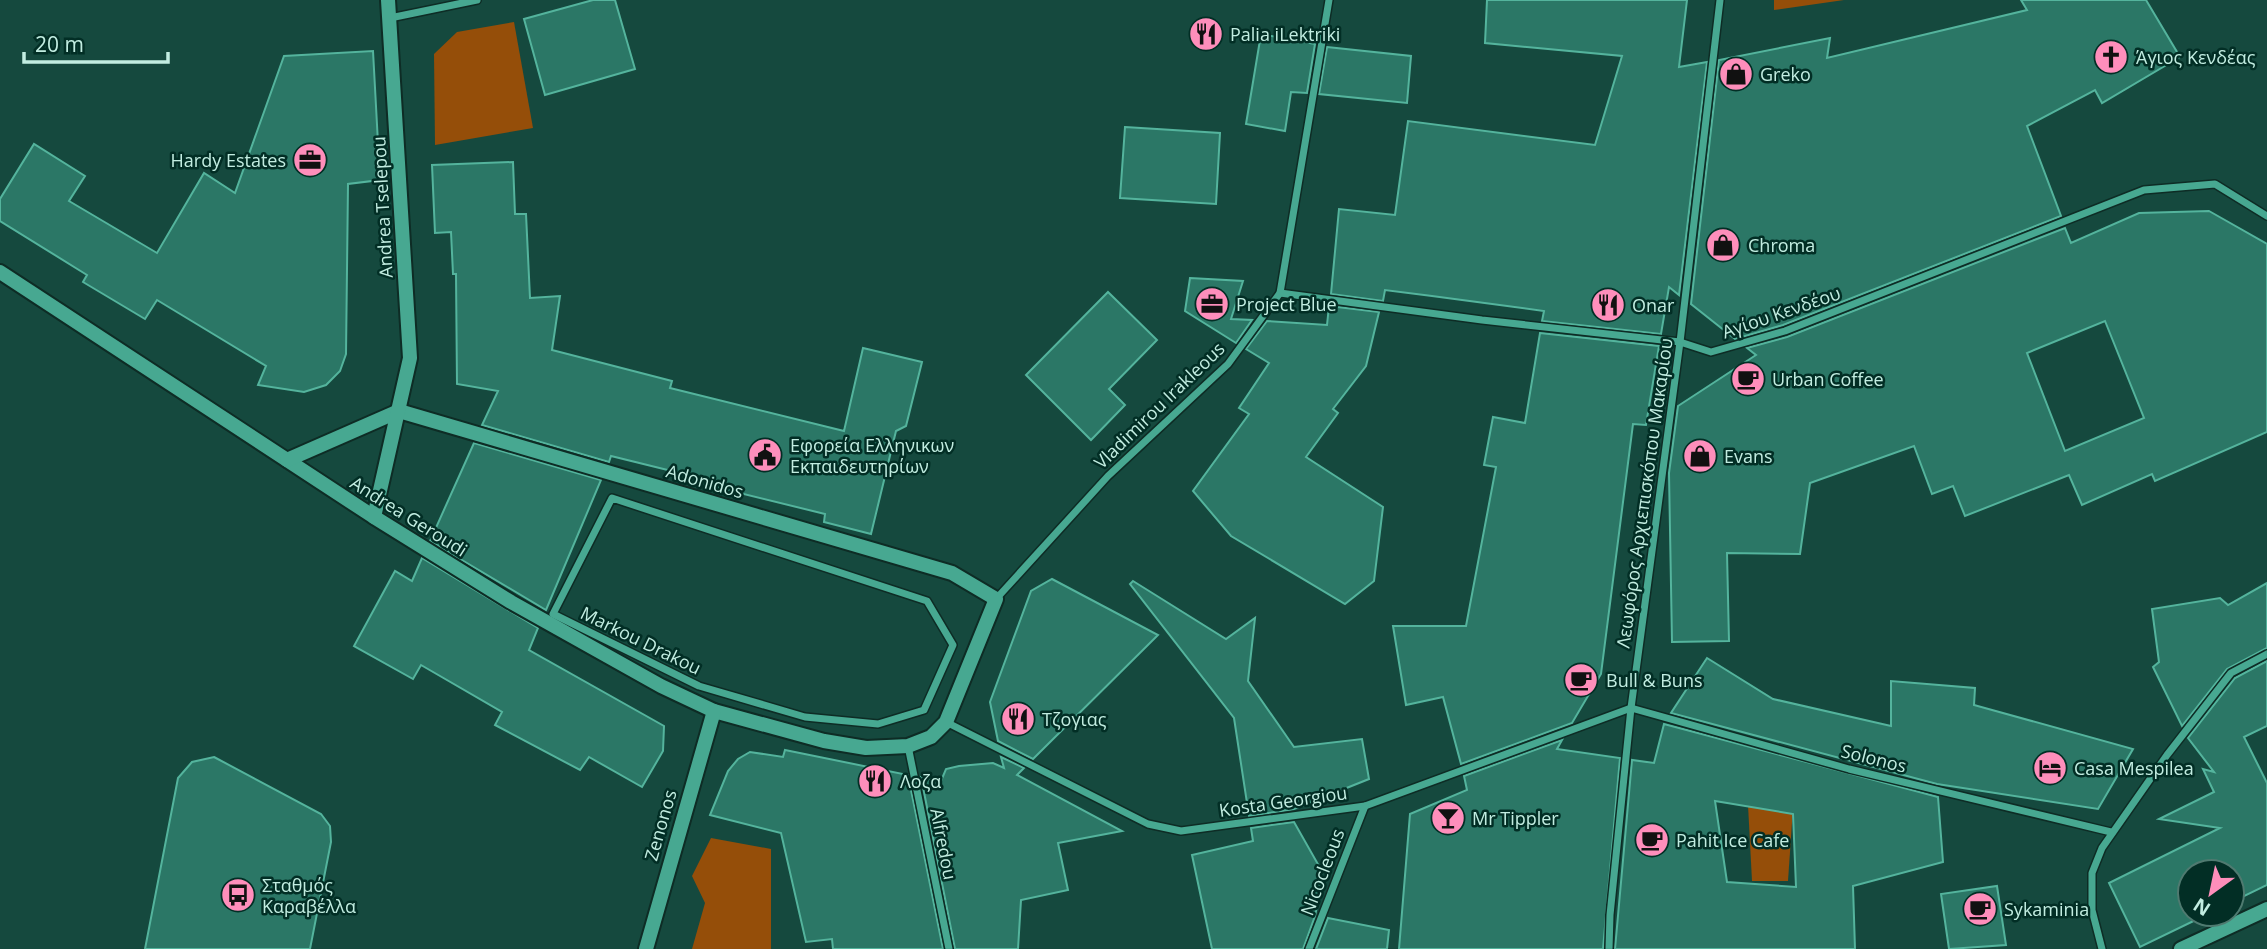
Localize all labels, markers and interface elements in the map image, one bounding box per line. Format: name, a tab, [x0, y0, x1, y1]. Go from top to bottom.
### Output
restaurant icon: Palia iLektriki	[1187, 15, 1225, 53]
scale bar	[24, 21, 168, 65]
place label: Palia iLektriki	[1230, 22, 1340, 46]
text: 20 m	[35, 30, 84, 58]
church icon: Άγιος Κενδέας	[2092, 38, 2130, 76]
place label: Άγιος Κενδέας	[2136, 45, 2256, 69]
shop icon: Greko	[1717, 55, 1755, 93]
place label: Greko	[1760, 62, 1811, 86]
street label: Andrea Tselepou	[366, 136, 398, 278]
office icon: Hardy Estates	[291, 141, 329, 179]
place label: Hardy Estates	[171, 148, 286, 172]
shop icon: Chroma	[1704, 226, 1742, 264]
place label: Chroma	[1748, 233, 1815, 257]
street label: Αγίου Κενδέου	[1719, 281, 1843, 343]
office icon: Project Blue	[1193, 285, 1231, 323]
restaurant icon: Onar	[1589, 286, 1627, 324]
place label: Project Blue	[1236, 292, 1337, 316]
place label: Onar	[1632, 293, 1675, 317]
street label: Vladimirou Irakleous	[1088, 336, 1230, 474]
street label: Λεωφόρος Αρχιεπισκόπου Μακαρίου	[1610, 337, 1678, 649]
cafe icon: Urban Coffee	[1729, 360, 1767, 398]
place label: Urban Coffee	[1772, 367, 1884, 391]
place label: Εφορεία Ελληνικων Εκπαιδευτηρίων	[790, 433, 954, 478]
public building icon: Εφορεία Ελληνικων Εκπαιδευτηρίων	[746, 436, 784, 474]
shop icon: Evans	[1681, 437, 1719, 475]
place label: Evans	[1724, 444, 1773, 468]
street label: Adonidos	[664, 459, 746, 503]
street label: Andrea Geroudi	[346, 470, 472, 562]
street label: Markou Drakou	[577, 600, 705, 680]
cafe icon: Bull & Buns	[1562, 661, 1600, 699]
place label: Bull & Buns	[1606, 668, 1703, 692]
restaurant icon: Τζογιας	[999, 700, 1037, 738]
place label: Τζογιας	[1042, 707, 1107, 731]
street label: Solonos	[1839, 738, 1909, 778]
hotel icon: Casa Mespilea	[2031, 749, 2069, 787]
place label: Casa Mespilea	[2074, 756, 2194, 780]
restaurant icon: Λοζα	[856, 762, 894, 800]
place label: Λοζα	[900, 769, 941, 793]
street label: Kosta Georgiou	[1217, 780, 1349, 822]
street label: Zenonos	[638, 787, 682, 863]
bar icon: Mr Tippler	[1429, 799, 1467, 837]
street label: Alfredou	[925, 806, 963, 882]
place label: Mr Tippler	[1472, 806, 1559, 830]
cafe icon: Pahit Ice Cafe	[1633, 821, 1671, 859]
street label: Nicocleous	[1294, 825, 1350, 919]
place label: Pahit Ice Cafe	[1676, 828, 1789, 852]
north arrow	[2176, 858, 2246, 928]
place label: Σταθμός Καραβέλλα	[262, 873, 356, 918]
bus stop icon: Σταθμός Καραβέλλα	[219, 876, 257, 914]
cafe icon: Sykaminia	[1961, 890, 1999, 928]
text: N	[2188, 892, 2215, 922]
place label: Sykaminia	[2004, 897, 2089, 921]

